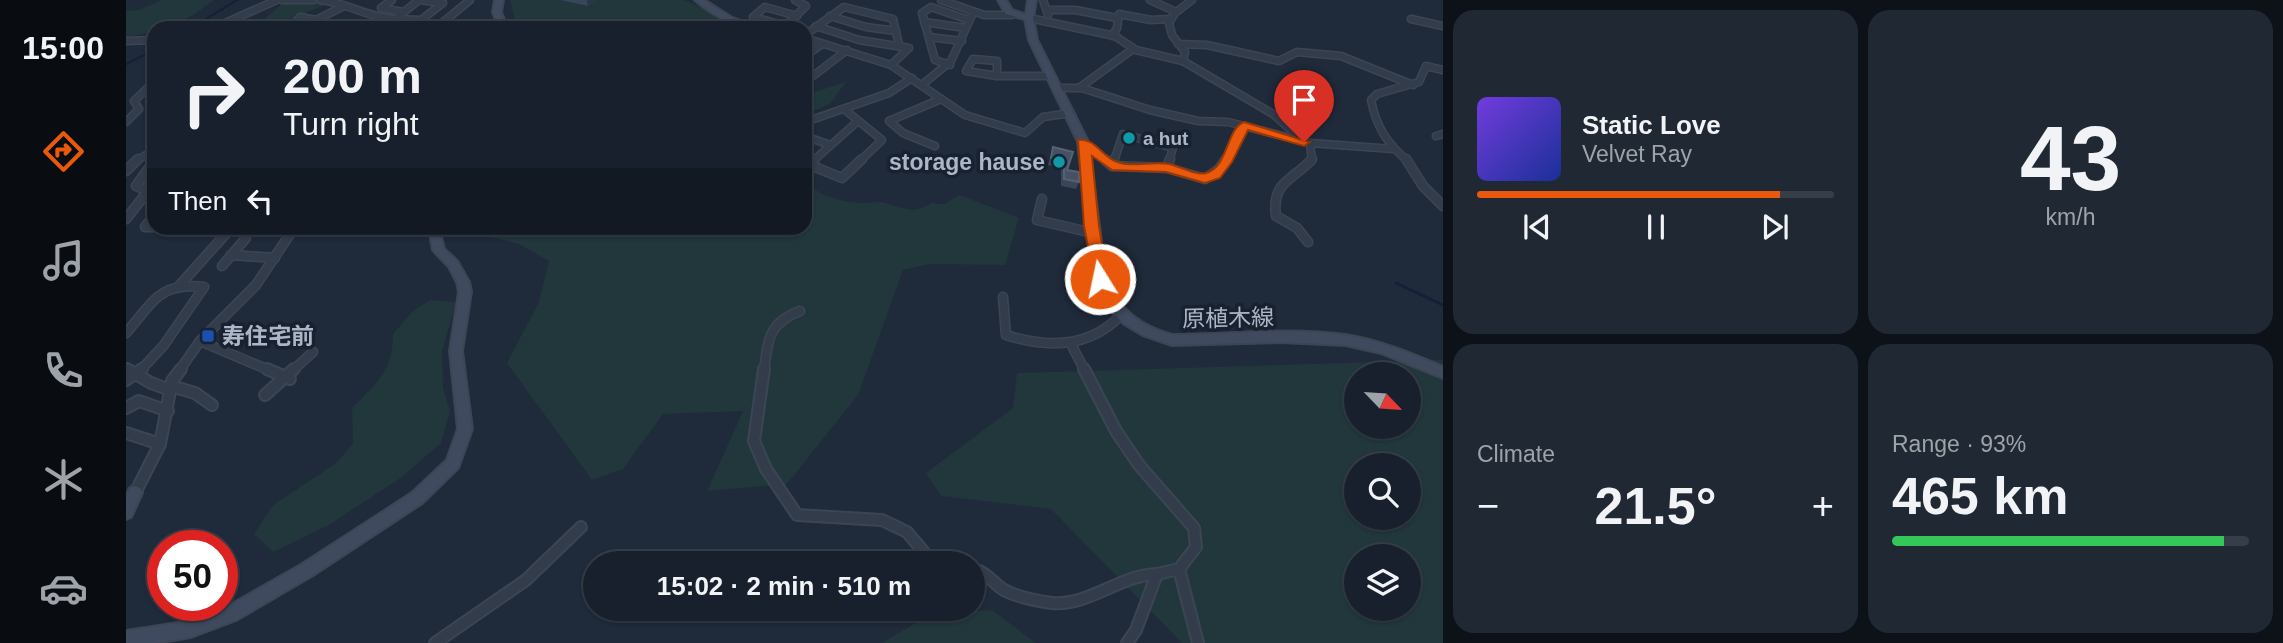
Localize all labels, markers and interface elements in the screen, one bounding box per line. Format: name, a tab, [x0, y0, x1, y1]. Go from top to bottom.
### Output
text: 15:00	[22, 30, 104, 66]
icon: right	[168, 49, 259, 140]
text: 200 m	[283, 49, 422, 103]
pin	[1274, 70, 1334, 142]
icon: arrive	[1285, 81, 1323, 119]
text: Turn right	[283, 106, 419, 142]
text: 43	[2020, 108, 2121, 209]
text: Static Love	[1582, 110, 1721, 140]
icon: directions	[39, 127, 88, 176]
place label: a hut	[1143, 128, 1189, 149]
marker: a hut	[1121, 130, 1137, 146]
text: Velvet Ray	[1582, 141, 1692, 167]
place label: storage hause	[889, 149, 1045, 175]
marker: storage hause	[1051, 154, 1067, 170]
icon: left	[241, 182, 279, 220]
text: Then	[168, 186, 227, 216]
text: km/h	[2046, 204, 2095, 230]
icon: previous	[1518, 208, 1556, 246]
icon: pause	[1637, 208, 1675, 246]
icon: next	[1756, 208, 1794, 246]
icon: music	[39, 236, 88, 285]
position arrow	[1063, 242, 1137, 316]
street label: 原植木線	[1182, 304, 1274, 332]
place label: 寿住宅前	[222, 323, 314, 349]
marker: 寿住宅前	[200, 328, 216, 344]
icon: phone	[39, 346, 88, 395]
north arrow	[1344, 362, 1421, 439]
map controls	[1344, 362, 1421, 621]
text: Range · 93%	[1892, 431, 2026, 457]
text: Climate	[1477, 441, 1555, 467]
button: search	[1344, 453, 1421, 530]
icon: climate	[39, 455, 88, 504]
text: 465 km	[1892, 467, 2068, 525]
text: 21.5°	[1594, 477, 1717, 535]
text: −	[1477, 485, 1499, 527]
text: +	[1812, 485, 1834, 527]
speed limit sign: 50	[147, 530, 238, 621]
button: layers	[1344, 544, 1421, 621]
icon: car	[39, 564, 88, 613]
text: 15:02 · 2 min · 510 m	[657, 571, 911, 601]

